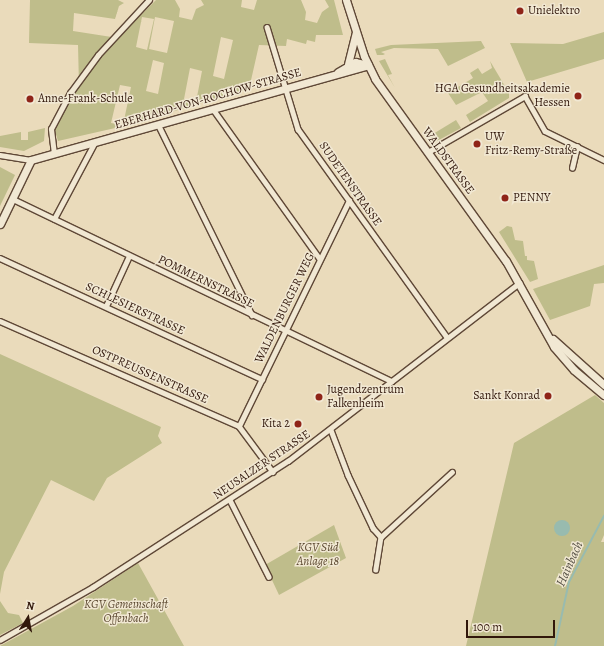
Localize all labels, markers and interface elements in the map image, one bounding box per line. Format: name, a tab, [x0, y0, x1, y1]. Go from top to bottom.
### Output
place label: Unielektro	[528, 4, 580, 18]
marker: Unielektro	[515, 6, 525, 16]
street label: EBERHARD-VON-ROCHOW-STRASSE	[113, 65, 303, 133]
place label: HGA Gesundheitsakademie Hessen	[435, 82, 570, 110]
marker: HGA Gesundheitsakademie Hessen	[573, 91, 583, 101]
place label: Anne-Frank-Schule	[38, 92, 133, 106]
marker: Anne-Frank-Schule	[25, 94, 35, 104]
street label: WALDSTRASSE	[419, 125, 477, 197]
place label: UW Fritz-Remy-Straße	[485, 130, 577, 158]
street label: SUDETENSTRASSE	[316, 139, 384, 229]
marker: UW Fritz-Remy-Straße	[472, 139, 482, 149]
place label: PENNY	[513, 191, 550, 205]
marker: PENNY	[500, 193, 510, 203]
street label: WALDENBURGER WEG	[252, 250, 318, 366]
street label: POMMERNSTRASSE	[155, 252, 257, 312]
street label: SCHLESIERSTRASSE	[83, 280, 187, 338]
street label: OSTPREUSSENSTRASSE	[90, 343, 210, 407]
place label: Jugendzentrum Falkenheim	[327, 383, 404, 411]
place label: Sankt Konrad	[473, 389, 540, 403]
marker: Sankt Konrad	[543, 391, 553, 401]
marker: Jugendzentrum Falkenheim	[314, 392, 324, 402]
place label: Kita 2	[261, 417, 290, 431]
marker: Kita 2	[293, 419, 303, 429]
street label: NEUSALZER STRASSE	[211, 427, 313, 503]
water label: Hainbach	[553, 539, 587, 589]
park label: KGV Süd Anlage 18	[297, 541, 339, 569]
north arrow	[8, 598, 48, 638]
text: N	[25, 598, 36, 614]
park label: KGV Gemeinschaft Offenbach	[84, 598, 168, 626]
scale bar	[468, 612, 557, 638]
text: 100 m	[473, 619, 502, 635]

